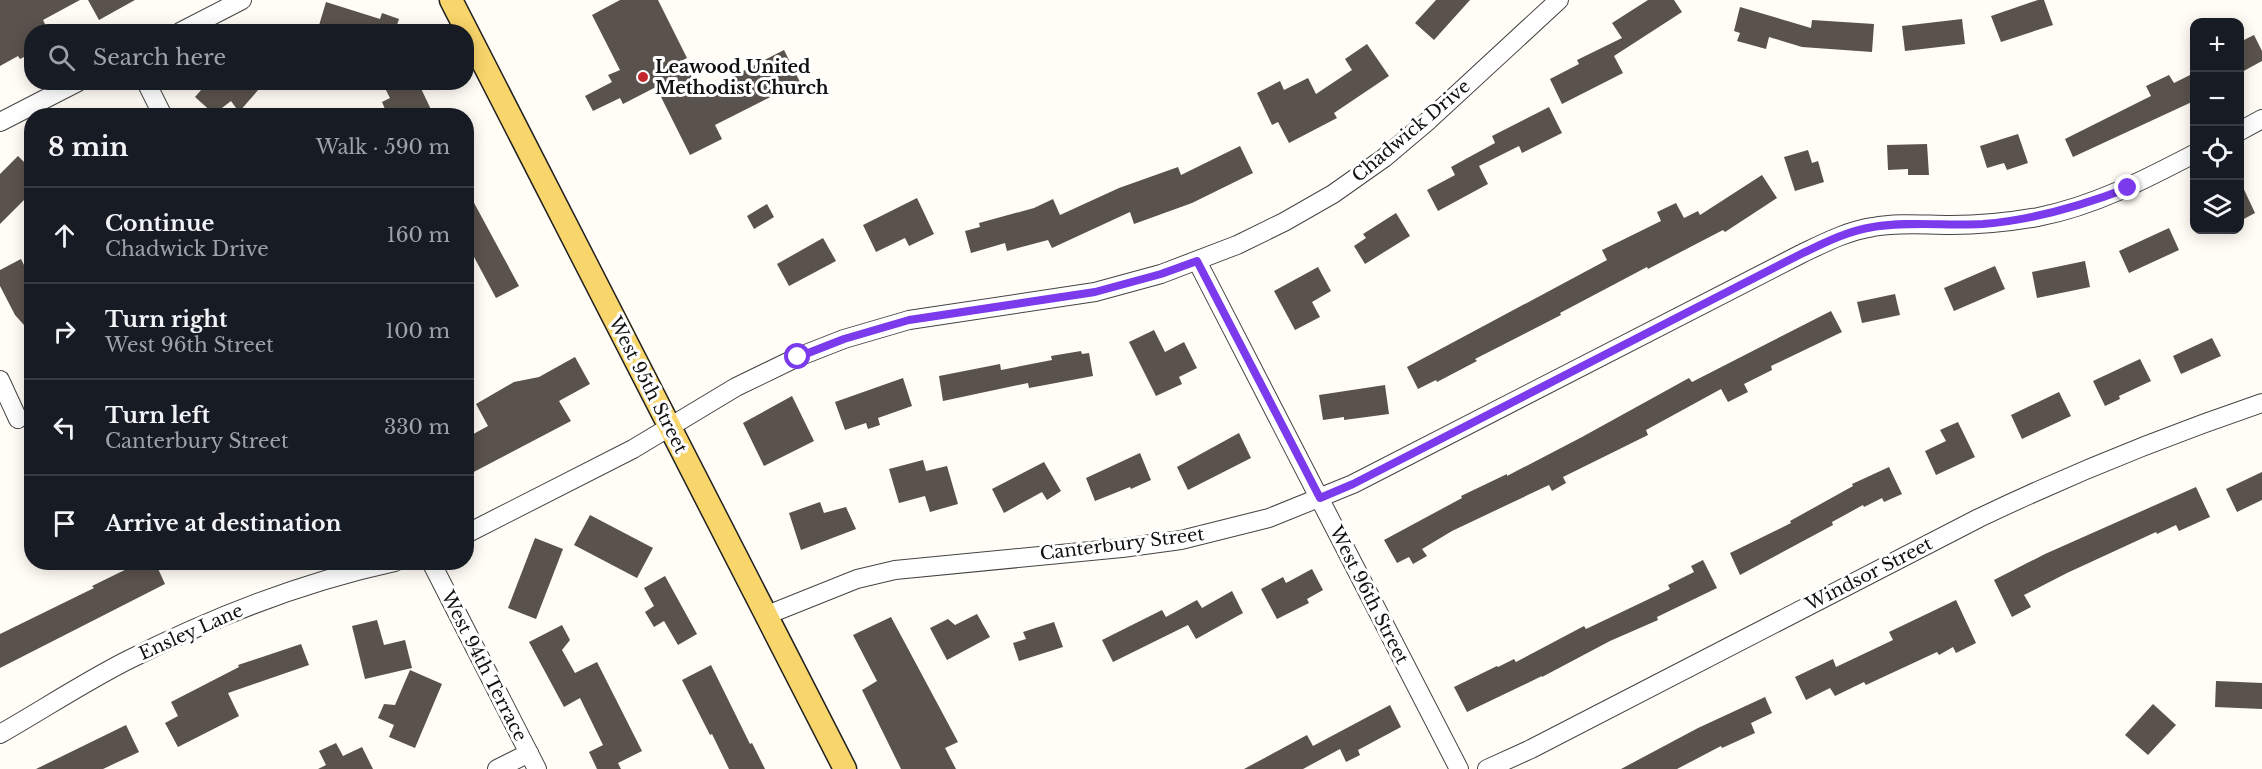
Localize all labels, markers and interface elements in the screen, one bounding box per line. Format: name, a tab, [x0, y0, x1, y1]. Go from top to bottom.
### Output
map controls	[2190, 18, 2244, 234]
button: +	[2190, 18, 2244, 72]
search box	[24, 24, 474, 90]
icon: search	[45, 41, 78, 74]
text: Search here	[93, 44, 226, 71]
place label: Leawood United Methodist Church	[655, 56, 829, 99]
marker: Leawood United Methodist Church	[636, 70, 650, 84]
button: −	[2190, 72, 2244, 126]
street label: Chadwick Drive	[1347, 75, 1475, 187]
button: locate	[2190, 126, 2244, 180]
text: 8 min	[48, 131, 128, 163]
text: Walk · 590 m	[316, 135, 450, 159]
route end	[2114, 174, 2140, 200]
button: layers	[2190, 180, 2244, 234]
text: Continue	[105, 210, 214, 237]
icon: ahead	[48, 219, 81, 252]
text: 160 m	[387, 223, 450, 247]
text: Chadwick Drive	[105, 237, 269, 261]
text: Turn right	[105, 306, 227, 333]
street label: West 95th Street	[604, 312, 692, 457]
icon: right	[48, 315, 81, 348]
text: 100 m	[385, 319, 450, 343]
text: West 96th Street	[105, 333, 274, 357]
route start	[784, 343, 810, 369]
text: Turn left	[105, 402, 210, 429]
icon: left	[48, 411, 81, 444]
text: 330 m	[384, 415, 450, 439]
text: Canterbury Street	[105, 429, 289, 453]
icon: arrive	[48, 507, 81, 540]
text: Arrive at destination	[105, 510, 342, 537]
street label: West 96th Street	[1324, 521, 1413, 668]
street label: Canterbury Street	[1039, 523, 1206, 565]
street label: Windsor Street	[1801, 533, 1936, 616]
street label: West 94th Terrace	[436, 586, 532, 745]
street label: Ensley Lane	[136, 599, 246, 665]

